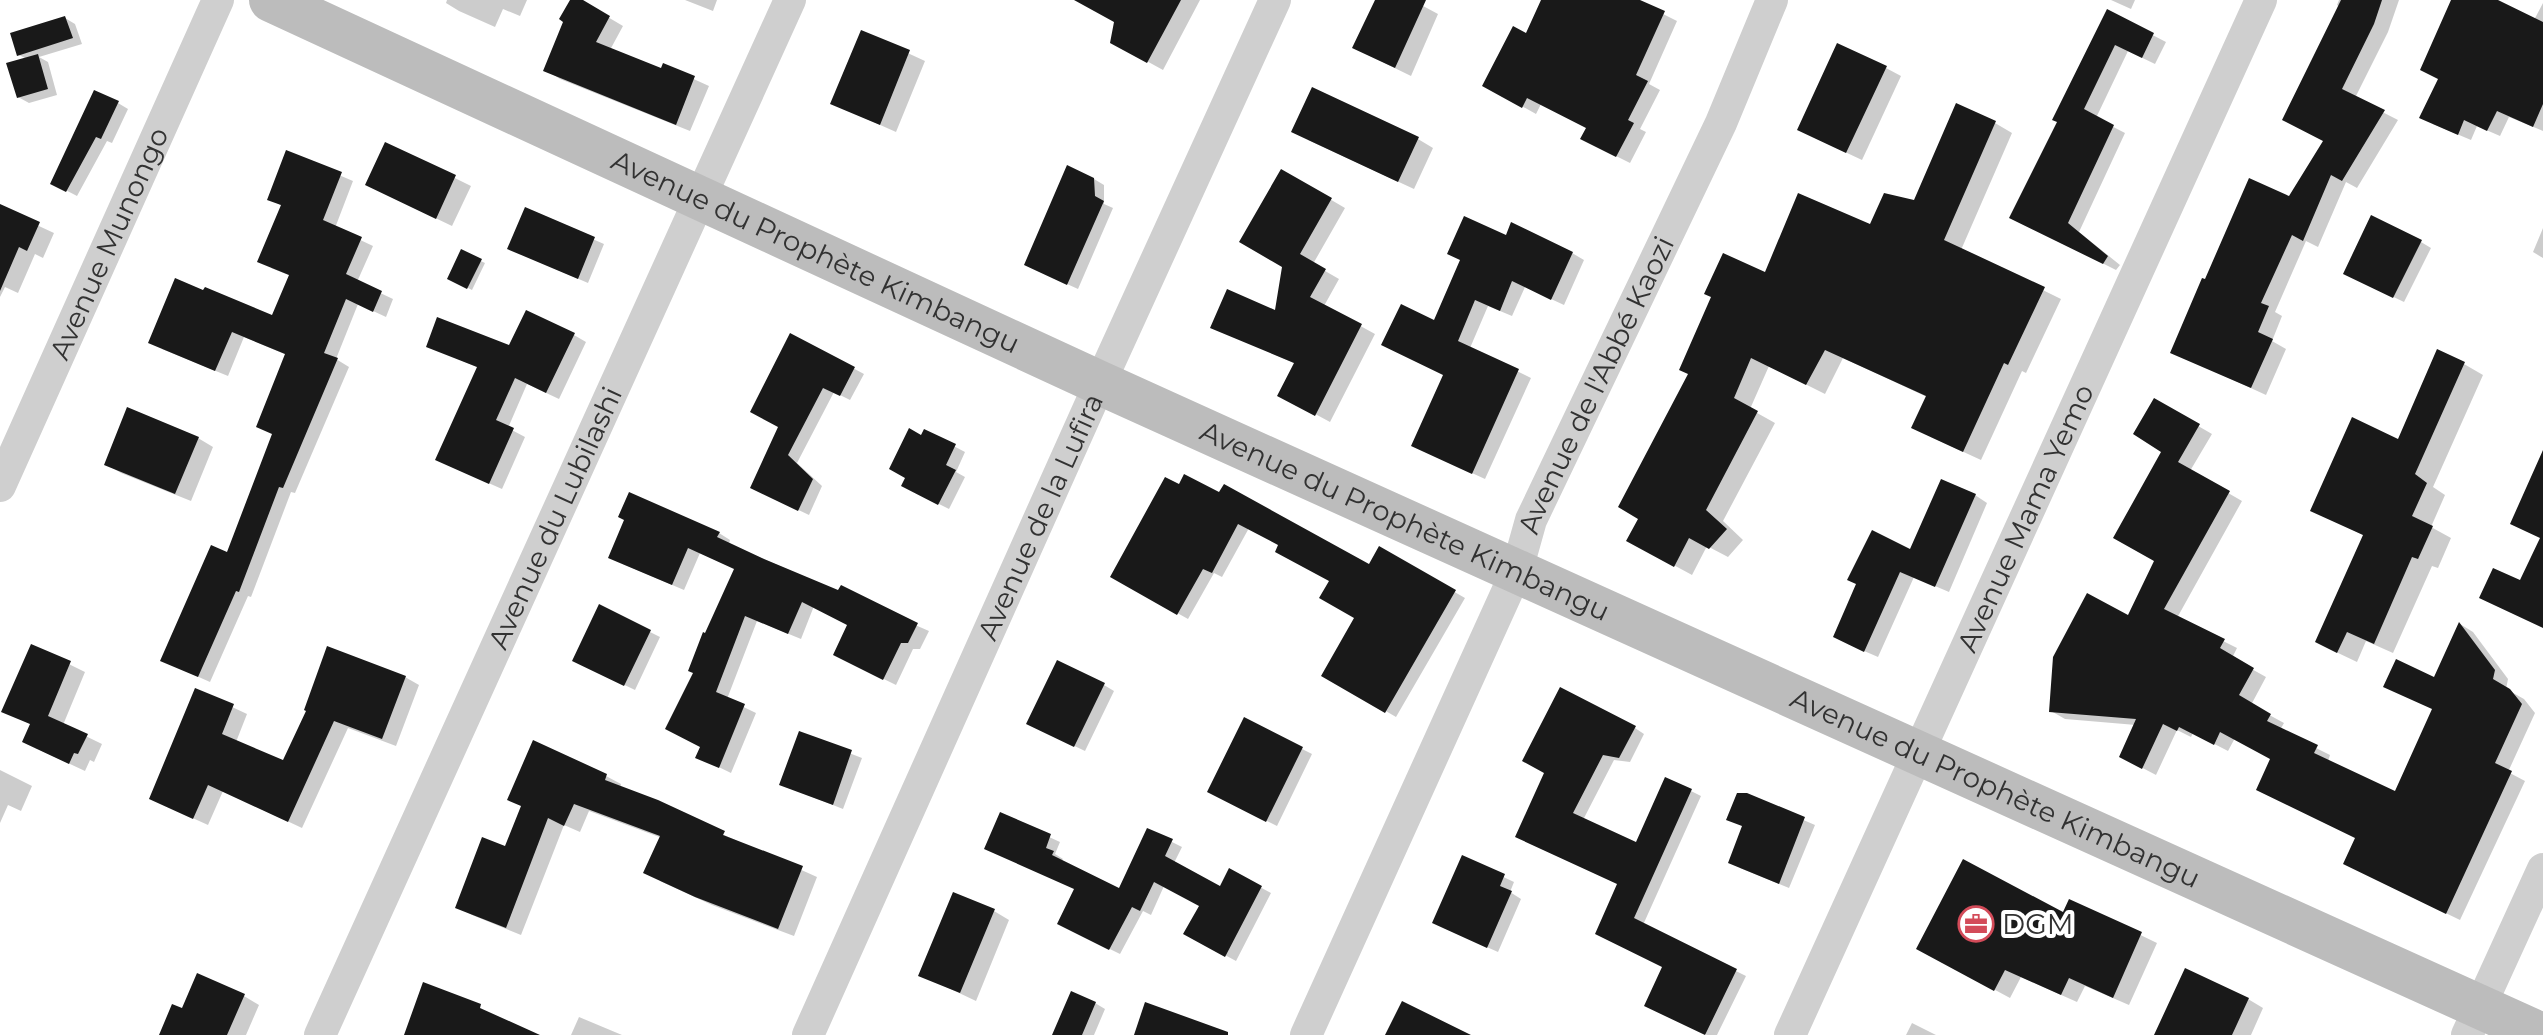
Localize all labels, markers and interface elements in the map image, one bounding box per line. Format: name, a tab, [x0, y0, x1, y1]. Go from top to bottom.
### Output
street label: Avenue Munongo	[42, 122, 176, 365]
street label: Avenue du Prophète Kimbangu	[606, 143, 1025, 361]
street label: Avenue de l'Abbé Kaozi	[1511, 231, 1681, 538]
street label: Avenue Mama Yemo	[1950, 379, 2101, 657]
street label: Avenue du Lubilashi	[481, 381, 629, 654]
street label: Avenue de la Lufira	[970, 388, 1110, 645]
street label: Avenue du Prophète Kimbangu	[1195, 414, 1615, 628]
street label: Avenue du Prophète Kimbangu	[1785, 681, 2206, 895]
office icon: DGM	[1957, 905, 1995, 943]
place label: DGM	[2002, 907, 2074, 941]

